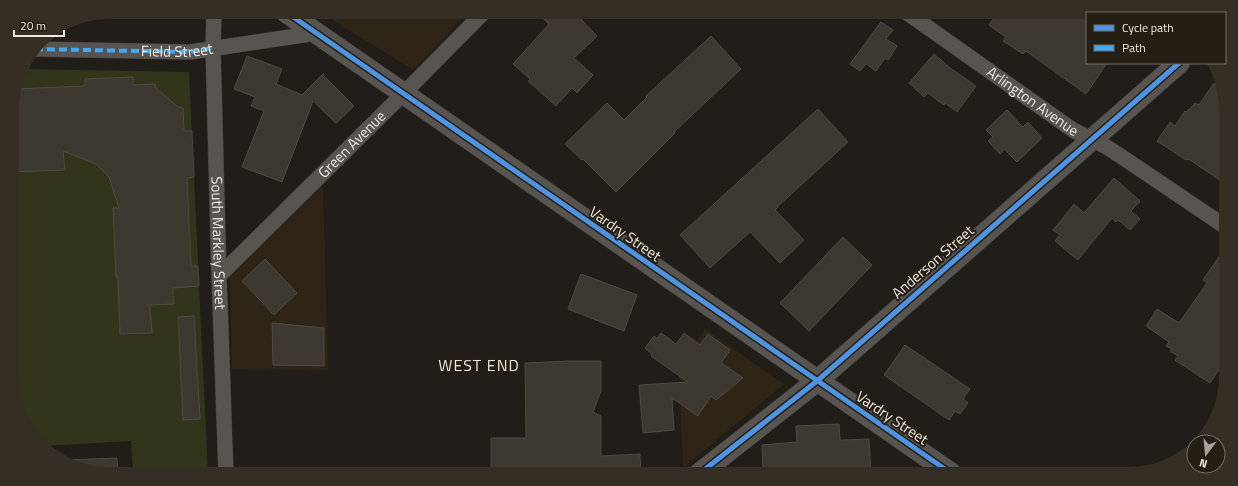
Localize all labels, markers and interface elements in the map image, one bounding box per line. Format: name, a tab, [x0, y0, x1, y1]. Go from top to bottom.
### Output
scale bar	[14, 12, 64, 38]
legend	[1086, 12, 1226, 64]
text: 20 m	[20, 16, 46, 35]
text: Cycle path	[1122, 18, 1174, 37]
street label: Field Street	[141, 37, 215, 63]
text: Path	[1122, 38, 1146, 57]
street label: Arlington Avenue	[982, 60, 1083, 142]
street label: Green Avenue	[312, 105, 391, 183]
street label: South Markley Street	[205, 176, 232, 311]
street label: Vardry Street	[585, 200, 667, 267]
street label: Anderson Street	[886, 219, 979, 304]
district label: WEST END	[438, 353, 520, 377]
street label: Vardry Street	[851, 385, 934, 451]
north arrow	[1186, 434, 1226, 474]
text: N	[1197, 455, 1209, 472]

